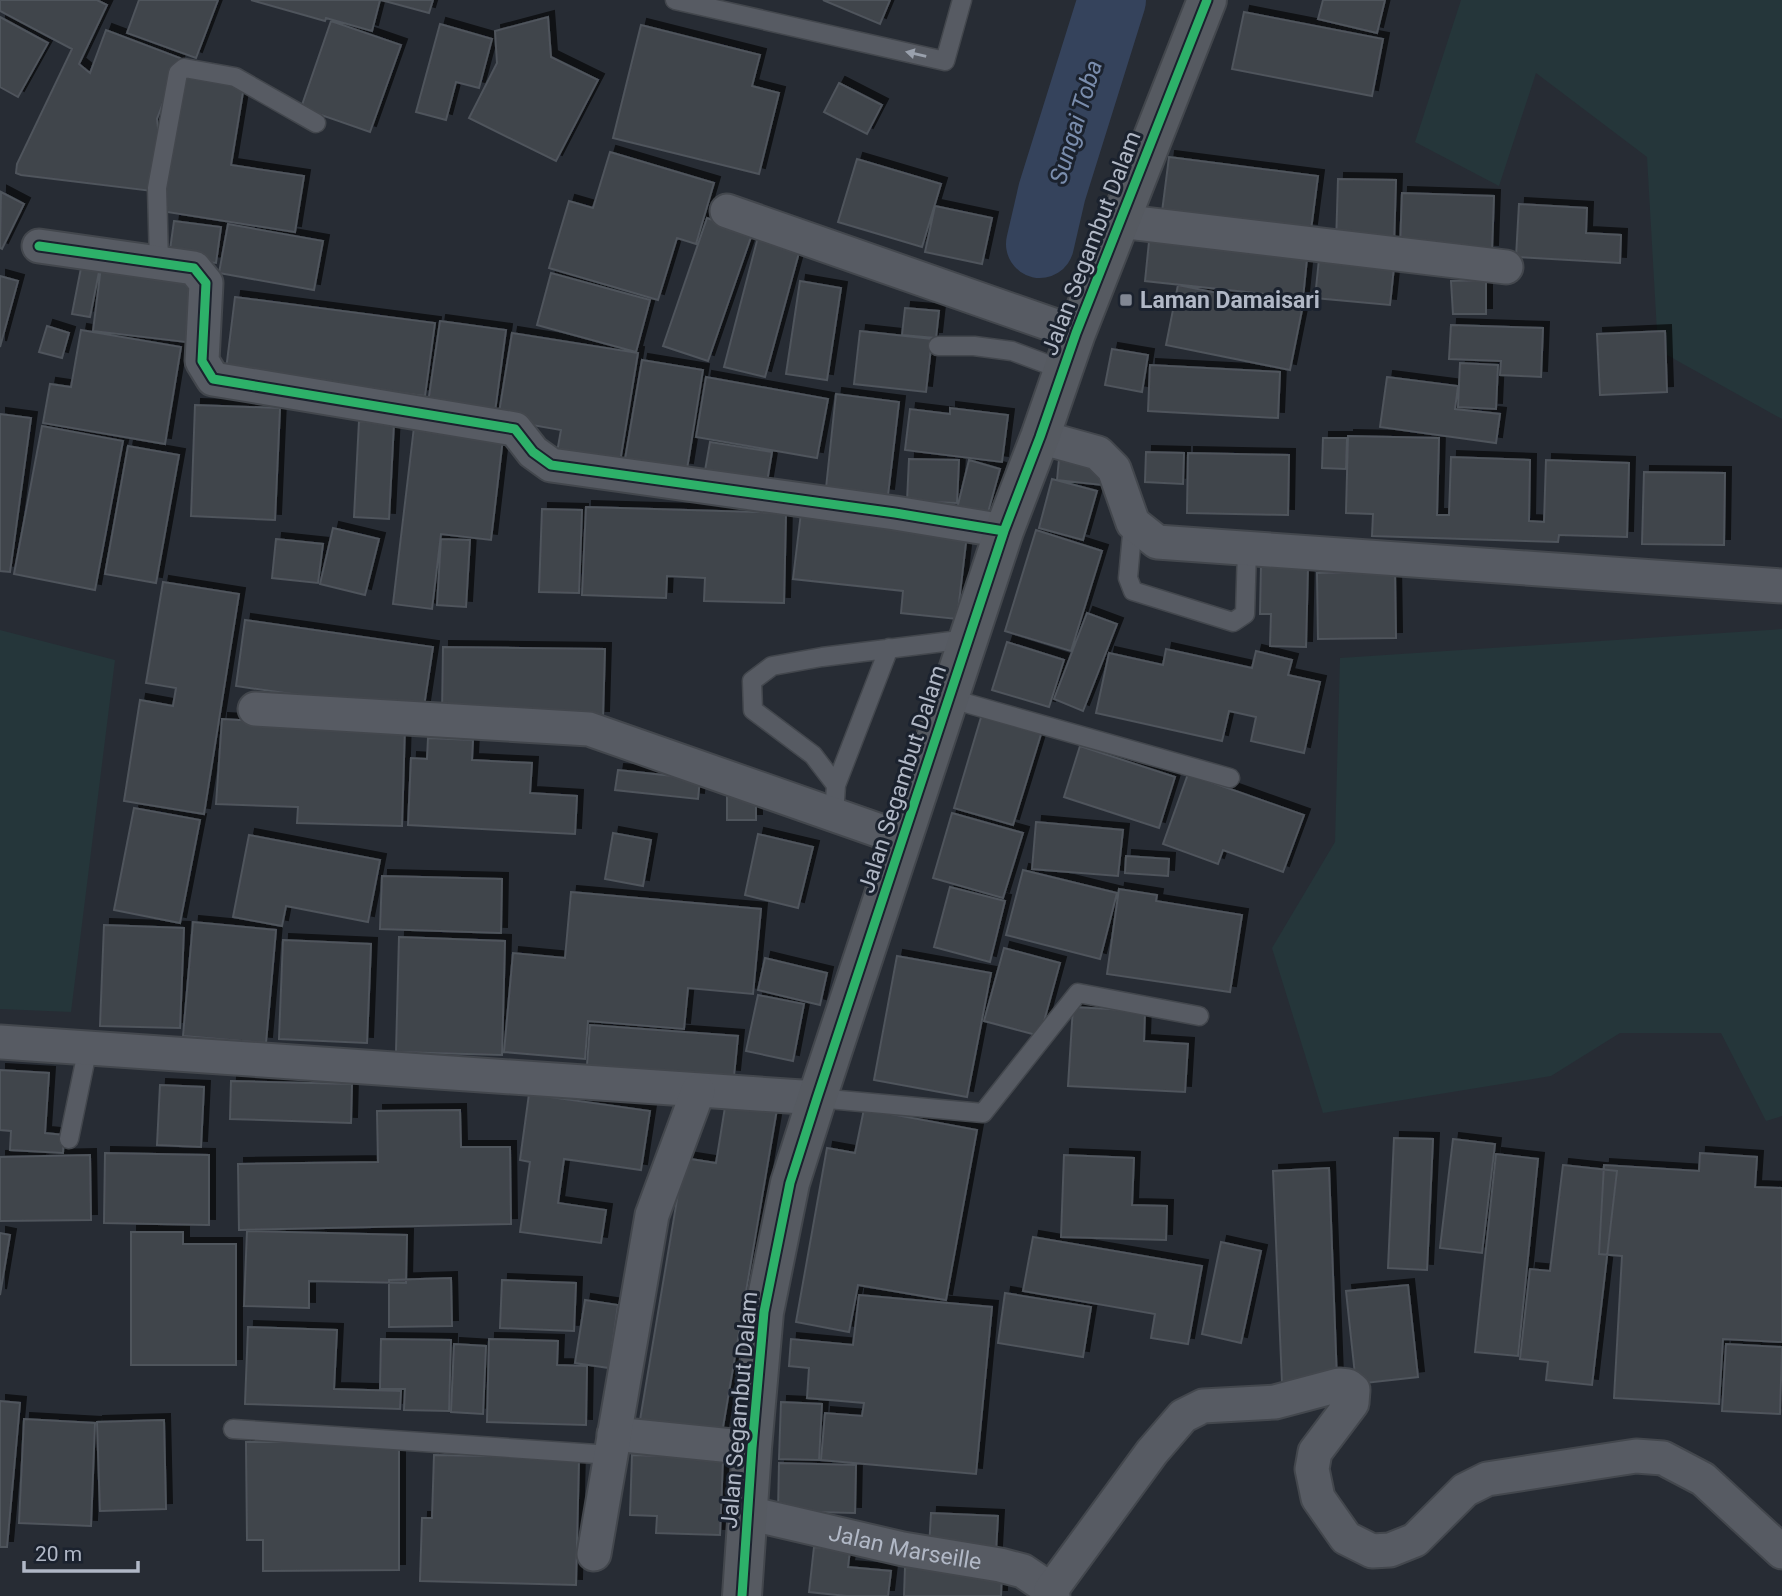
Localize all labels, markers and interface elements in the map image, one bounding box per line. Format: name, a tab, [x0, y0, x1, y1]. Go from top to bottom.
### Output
one-way arrow	[905, 49, 927, 60]
water label: Sungai Toba	[1044, 57, 1108, 187]
street label: Jalan Segambut Dalam	[1036, 127, 1147, 359]
place label: Laman Damaisari	[1140, 287, 1320, 314]
marker: Laman Damaisari	[1118, 292, 1134, 308]
street label: Jalan Segambut Dalam	[853, 662, 952, 896]
street label: Jalan Segambut Dalam	[716, 1290, 763, 1530]
street label: Jalan Marseille	[826, 1519, 984, 1576]
scale bar	[24, 1530, 138, 1574]
text: 20 m	[35, 1542, 82, 1566]

